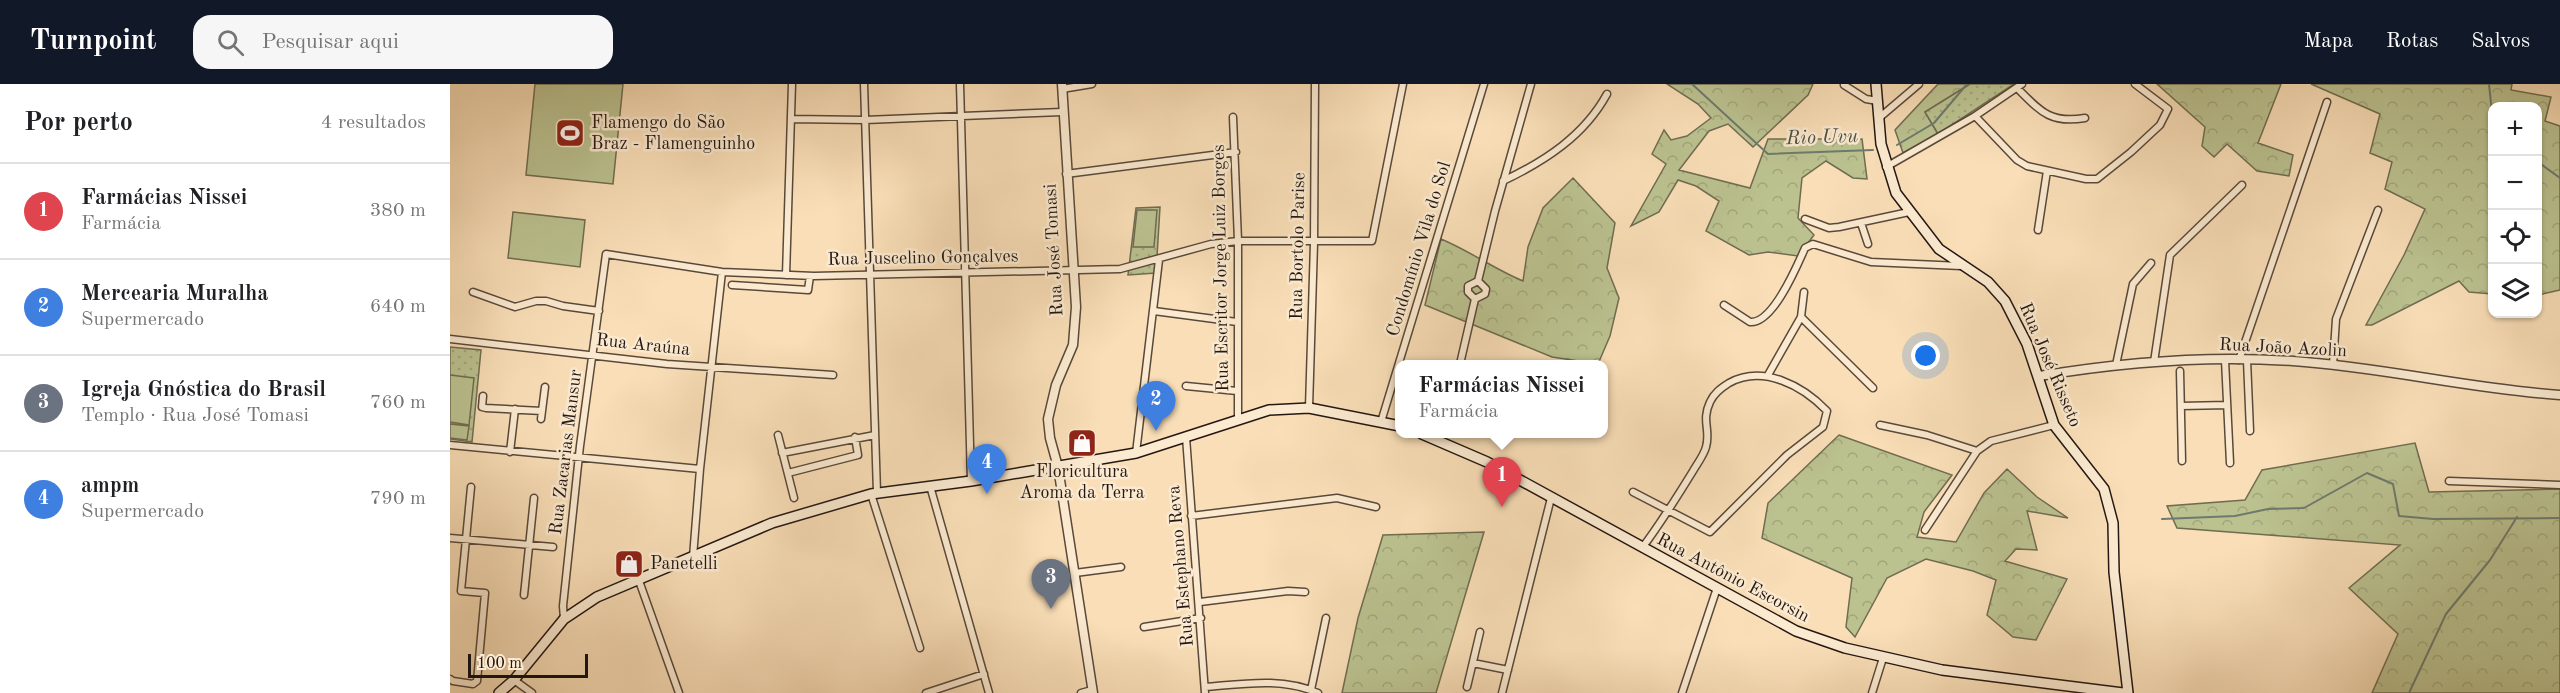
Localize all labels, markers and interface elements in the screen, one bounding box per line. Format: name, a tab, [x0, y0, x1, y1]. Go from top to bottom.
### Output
search box	[193, 15, 613, 69]
icon: search	[214, 26, 247, 59]
text: Turnpoint	[30, 28, 157, 56]
text: Pesquisar aqui	[262, 31, 399, 53]
text: Mapa	[2304, 31, 2353, 52]
text: Rotas	[2386, 31, 2438, 52]
text: Salvos	[2471, 31, 2530, 52]
map controls	[2488, 102, 2542, 318]
button: +	[2488, 102, 2542, 156]
text: Por perto	[24, 110, 133, 136]
text: 4 resultados	[321, 113, 426, 133]
place label: Flamengo do São Braz - Flamenguinho	[591, 114, 755, 153]
sports icon: Flamengo do São Braz - Flamenguinho	[554, 117, 586, 149]
water label: Rio Uvu	[1784, 127, 1859, 149]
street label: Rua Escritor Jorge Luiz Borges	[1210, 144, 1232, 392]
button: −	[2488, 156, 2542, 210]
street label: Condomínio Vila do Sol	[1384, 159, 1454, 339]
street label: Rua Bortolo Parise	[1288, 172, 1308, 320]
street label: Rua José Tomasi	[1042, 183, 1066, 317]
text: Farmácias Nissei	[81, 187, 247, 209]
text: 1	[38, 201, 49, 221]
text: 380 m	[370, 201, 426, 221]
button: locate	[2488, 210, 2542, 264]
text: Farmácia	[81, 214, 161, 234]
street label: Rua Juscelino Gonçalves	[827, 247, 1019, 269]
button: layers	[2488, 264, 2542, 318]
text: Mercearia Muralha	[81, 283, 268, 305]
text: 2	[38, 297, 49, 317]
text: 640 m	[370, 297, 426, 317]
street label: Rua José Risseto	[2016, 300, 2084, 430]
text: Supermercado	[81, 310, 204, 330]
street label: Rua Araúna	[595, 331, 691, 359]
street label: Rua João Azolin	[2219, 336, 2348, 360]
your location	[1911, 341, 1940, 370]
popup	[1395, 360, 1608, 438]
street label: Rua Zacarias Mansur	[547, 368, 585, 536]
text: Farmácias Nissei	[1418, 375, 1585, 397]
text: Igreja Gnóstica do Brasil	[81, 379, 326, 401]
pin: 2	[1136, 382, 1176, 431]
text: 3	[38, 393, 49, 413]
text: 760 m	[370, 393, 426, 413]
text: Farmácia	[1418, 402, 1498, 422]
text: Templo · Rua José Tomasi	[81, 406, 309, 426]
shop icon: Floricultura Aroma da Terra	[1066, 427, 1098, 459]
pin: 4	[968, 444, 1006, 494]
pin: 1	[1482, 458, 1522, 507]
place label: Floricultura Aroma da Terra	[1019, 463, 1145, 502]
text: ampm	[81, 475, 139, 497]
street label: Rua Estephano Reva	[1165, 484, 1197, 647]
text: 4	[38, 489, 49, 509]
text: 790 m	[370, 489, 426, 509]
text: Supermercado	[81, 502, 204, 522]
street label: Rua Antônio Escorsin	[1654, 530, 1813, 626]
shop icon: Panetelli	[613, 548, 645, 580]
place label: Panetelli	[650, 555, 718, 573]
pin: 3	[1032, 560, 1070, 609]
scale bar	[468, 651, 588, 678]
text: 100 m	[477, 656, 522, 672]

